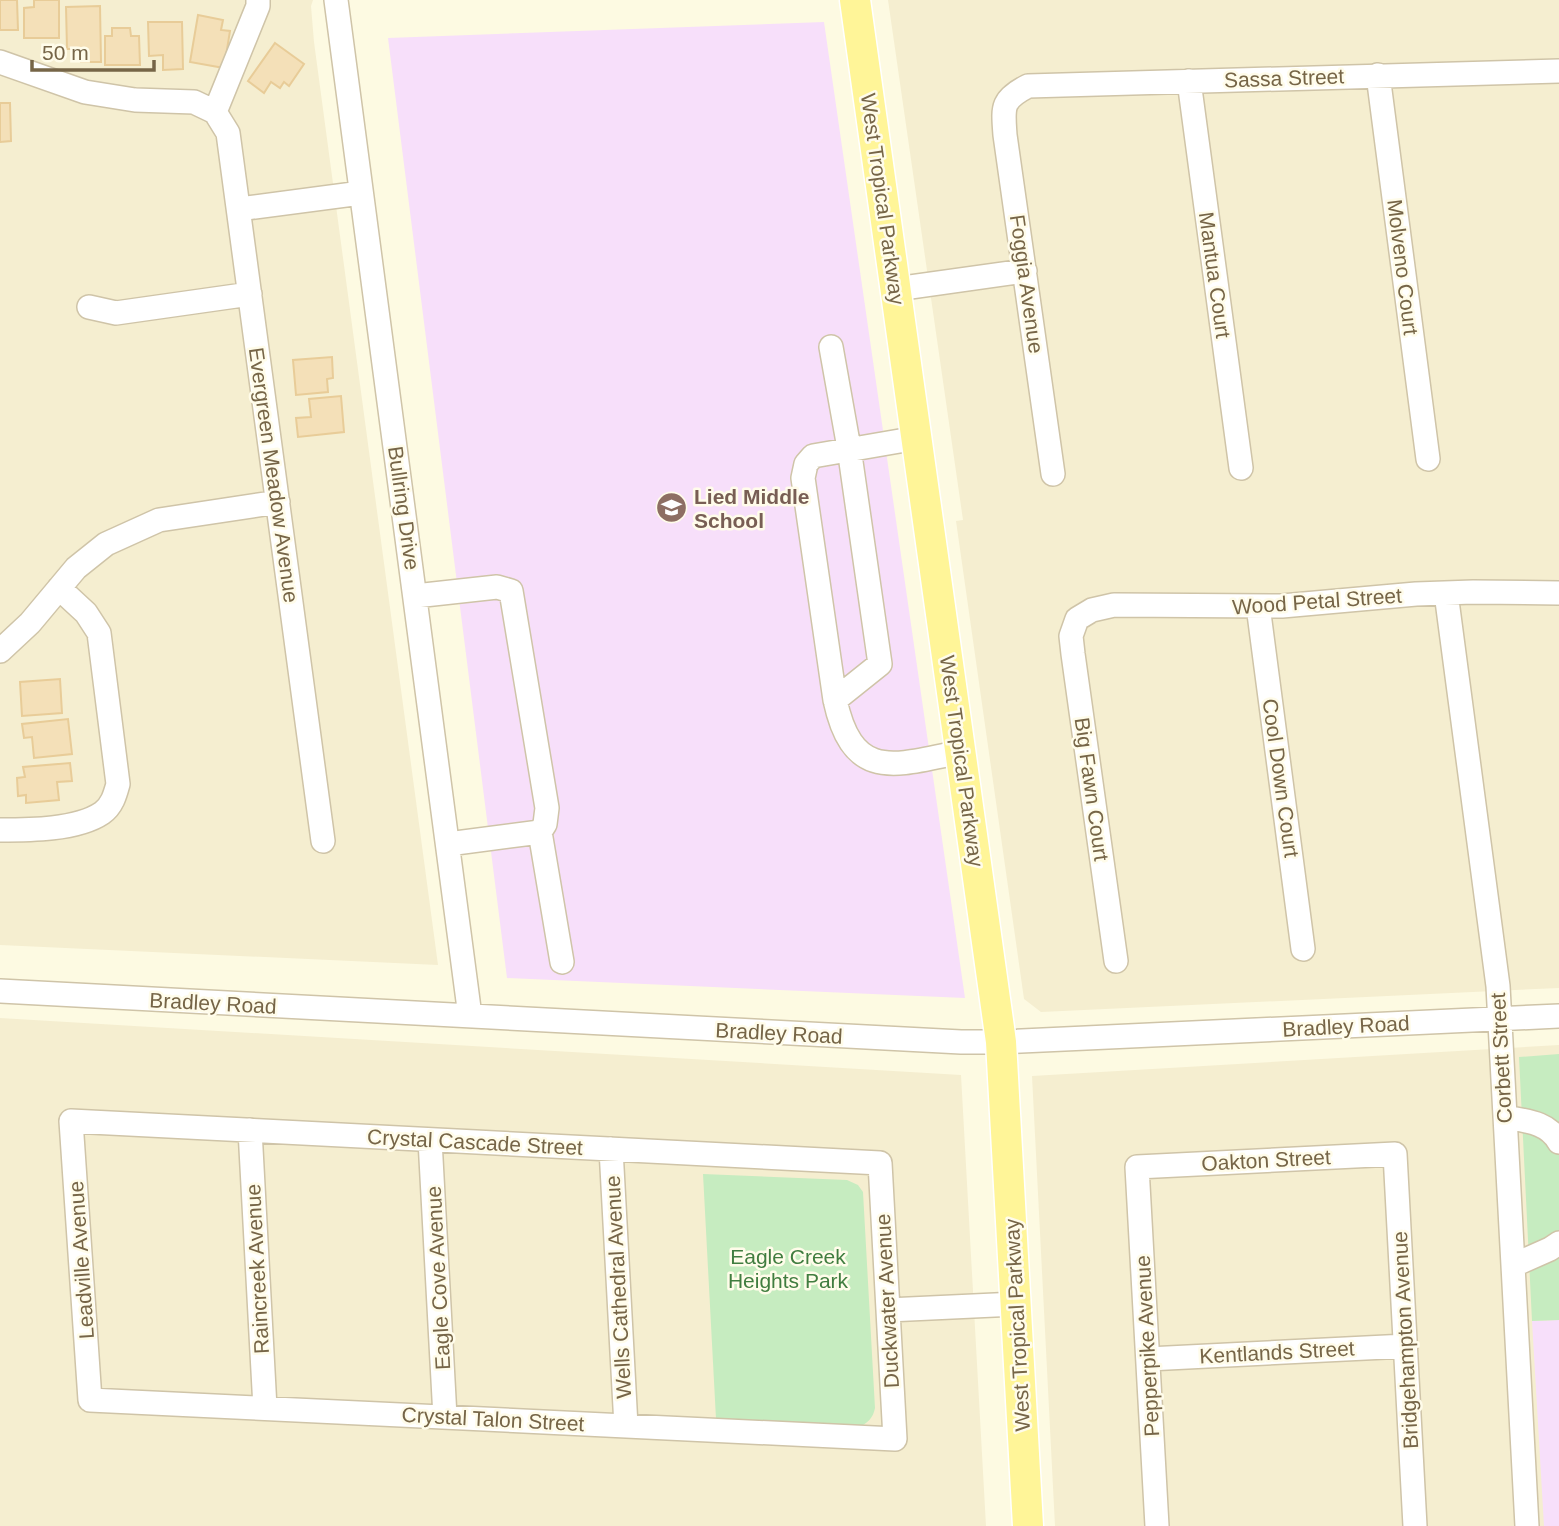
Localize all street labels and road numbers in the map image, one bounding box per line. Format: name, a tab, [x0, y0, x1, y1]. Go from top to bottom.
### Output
street label: Sassa Street	[1224, 64, 1345, 92]
street label: West Tropical Parkway	[857, 92, 909, 307]
street label: Molveno Court	[1383, 198, 1423, 336]
street label: Mantua Court	[1195, 210, 1235, 340]
street label: Foggia Avenue	[1006, 213, 1048, 355]
street label: Evergreen Meadow Avenue	[245, 346, 303, 604]
street label: Bullring Drive	[384, 445, 424, 571]
street label: Wood Petal Street	[1231, 584, 1403, 618]
street label: West Tropical Parkway	[936, 654, 988, 869]
street label: Cool Down Court	[1258, 697, 1304, 859]
street label: Big Fawn Court	[1071, 716, 1113, 862]
street label: Bradley Road	[149, 988, 277, 1018]
street label: Corbett Street	[1486, 992, 1516, 1124]
street label: Bradley Road	[1282, 1011, 1410, 1041]
street label: Bradley Road	[715, 1018, 843, 1048]
street label: Crystal Cascade Street	[367, 1125, 584, 1159]
street label: Oakton Street	[1201, 1145, 1331, 1175]
street label: Wells Cathedral Avenue	[601, 1175, 635, 1399]
street label: Leadville Avenue	[64, 1180, 98, 1340]
street label: Raincreek Avenue	[241, 1183, 273, 1355]
street label: Eagle Cove Avenue	[422, 1185, 454, 1371]
street label: Duckwater Avenue	[871, 1213, 903, 1389]
street label: West Tropical Parkway	[1000, 1217, 1034, 1432]
street label: Bridgehampton Avenue	[1388, 1231, 1422, 1449]
street label: Pepperpike Avenue	[1131, 1255, 1163, 1437]
street label: Kentlands Street	[1199, 1336, 1355, 1368]
street label: Crystal Talon Street	[401, 1403, 585, 1435]

